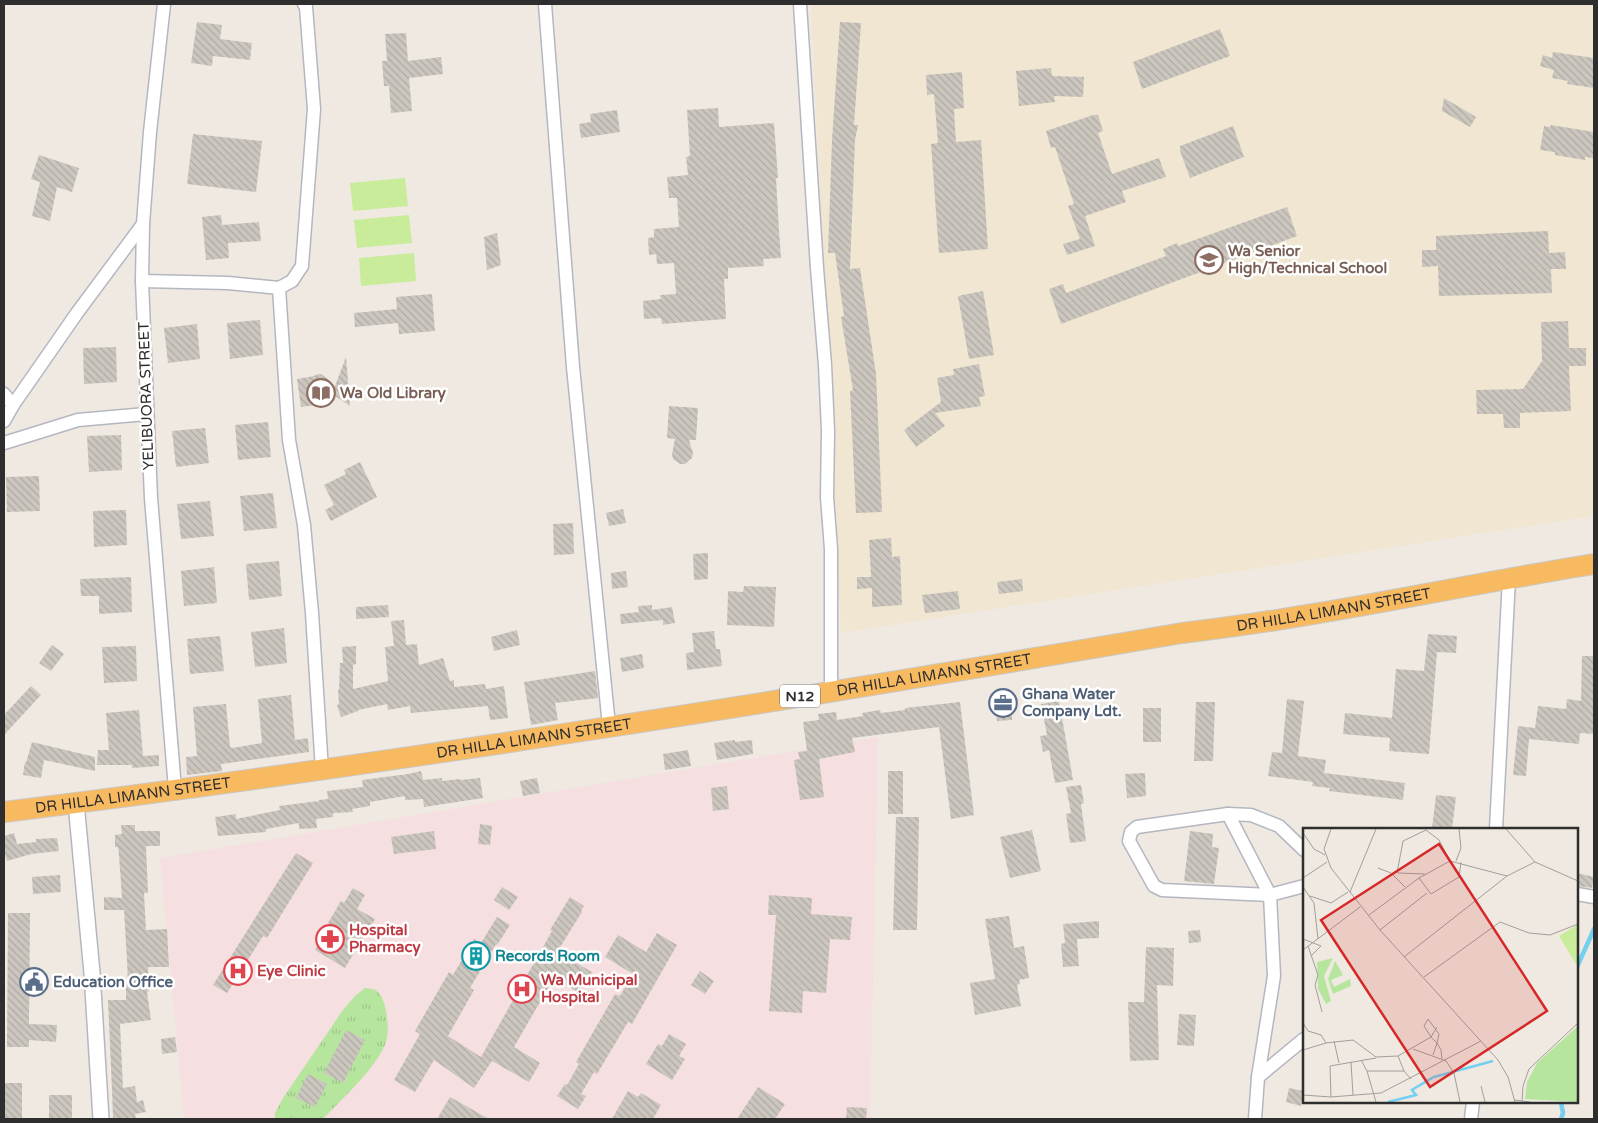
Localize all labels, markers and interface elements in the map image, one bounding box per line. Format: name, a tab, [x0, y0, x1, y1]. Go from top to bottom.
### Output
place label: Wa Senior High/Technical School	[1228, 242, 1387, 278]
school or university icon: Wa Senior High/Technical School	[1194, 245, 1224, 275]
street label: YELIBUORA STREET	[134, 321, 158, 471]
library icon: Wa Old Library	[306, 378, 336, 408]
place label: Wa Old Library	[340, 384, 446, 403]
street label: DR HILLA LIMANN STREET	[1235, 584, 1432, 635]
street label: DR HILLA LIMANN STREET	[835, 650, 1033, 700]
road number: N12	[780, 684, 820, 708]
place label: Ghana Water Company Ldt.	[1022, 685, 1122, 721]
office icon: Ghana Water Company Ldt.	[988, 688, 1018, 718]
street label: DR HILLA LIMANN STREET	[435, 715, 633, 762]
street label: DR HILLA LIMANN STREET	[34, 773, 232, 817]
inset map	[1303, 828, 1578, 1103]
place label: Hospital Pharmacy	[349, 921, 421, 957]
pharmacy icon: Hospital Pharmacy	[315, 924, 345, 954]
building icon: Records Room	[461, 941, 491, 971]
place label: Records Room	[495, 947, 600, 965]
hospital icon: Eye Clinic	[223, 956, 253, 986]
place label: Eye Clinic	[257, 962, 325, 981]
public building icon: Education Office	[19, 967, 49, 997]
place label: Wa Municipal Hospital	[541, 971, 638, 1007]
place label: Education Office	[53, 973, 173, 991]
hospital icon: Wa Municipal Hospital	[507, 974, 537, 1004]

